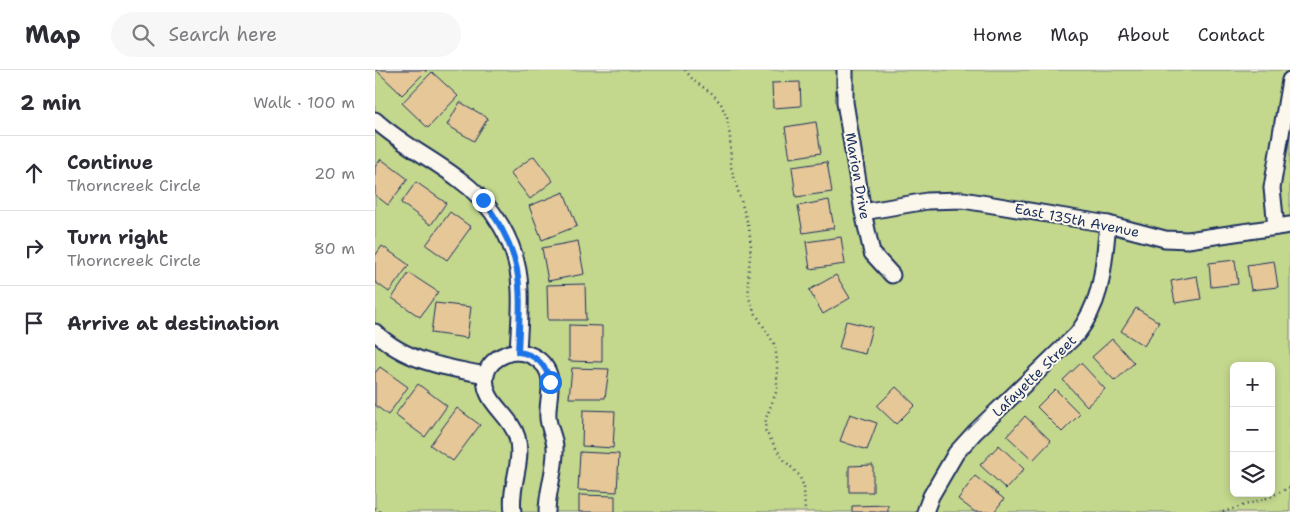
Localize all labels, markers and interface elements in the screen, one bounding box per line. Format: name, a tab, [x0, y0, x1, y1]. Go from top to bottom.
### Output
search box	[111, 12, 461, 57]
text: Map	[25, 19, 81, 51]
icon: search	[129, 21, 157, 49]
text: Search here	[169, 22, 277, 47]
text: Home	[973, 23, 1022, 47]
text: Map	[1050, 23, 1089, 47]
text: About	[1117, 23, 1170, 47]
text: Contact	[1198, 23, 1265, 47]
text: 2 min	[20, 89, 81, 117]
text: Walk · 100 m	[253, 92, 355, 113]
street label: Marion Drive	[841, 131, 875, 221]
text: Continue	[67, 150, 153, 175]
icon: ahead	[20, 159, 48, 187]
text: 20 m	[314, 163, 355, 184]
text: Thorncreek Circle	[67, 175, 201, 196]
route end	[472, 189, 495, 212]
street label: East 135th Avenue	[1013, 199, 1141, 241]
text: Turn right	[67, 225, 168, 250]
icon: right	[20, 234, 48, 262]
text: 80 m	[314, 238, 355, 259]
text: Thorncreek Circle	[67, 250, 201, 271]
icon: arrive	[20, 309, 48, 337]
text: Arrive at destination	[67, 311, 279, 336]
street label: Lafayette Street	[988, 331, 1080, 421]
map controls	[1230, 362, 1275, 497]
button: +	[1230, 362, 1275, 407]
route start	[539, 371, 562, 394]
button: −	[1230, 407, 1275, 452]
button: layers	[1230, 452, 1275, 497]

